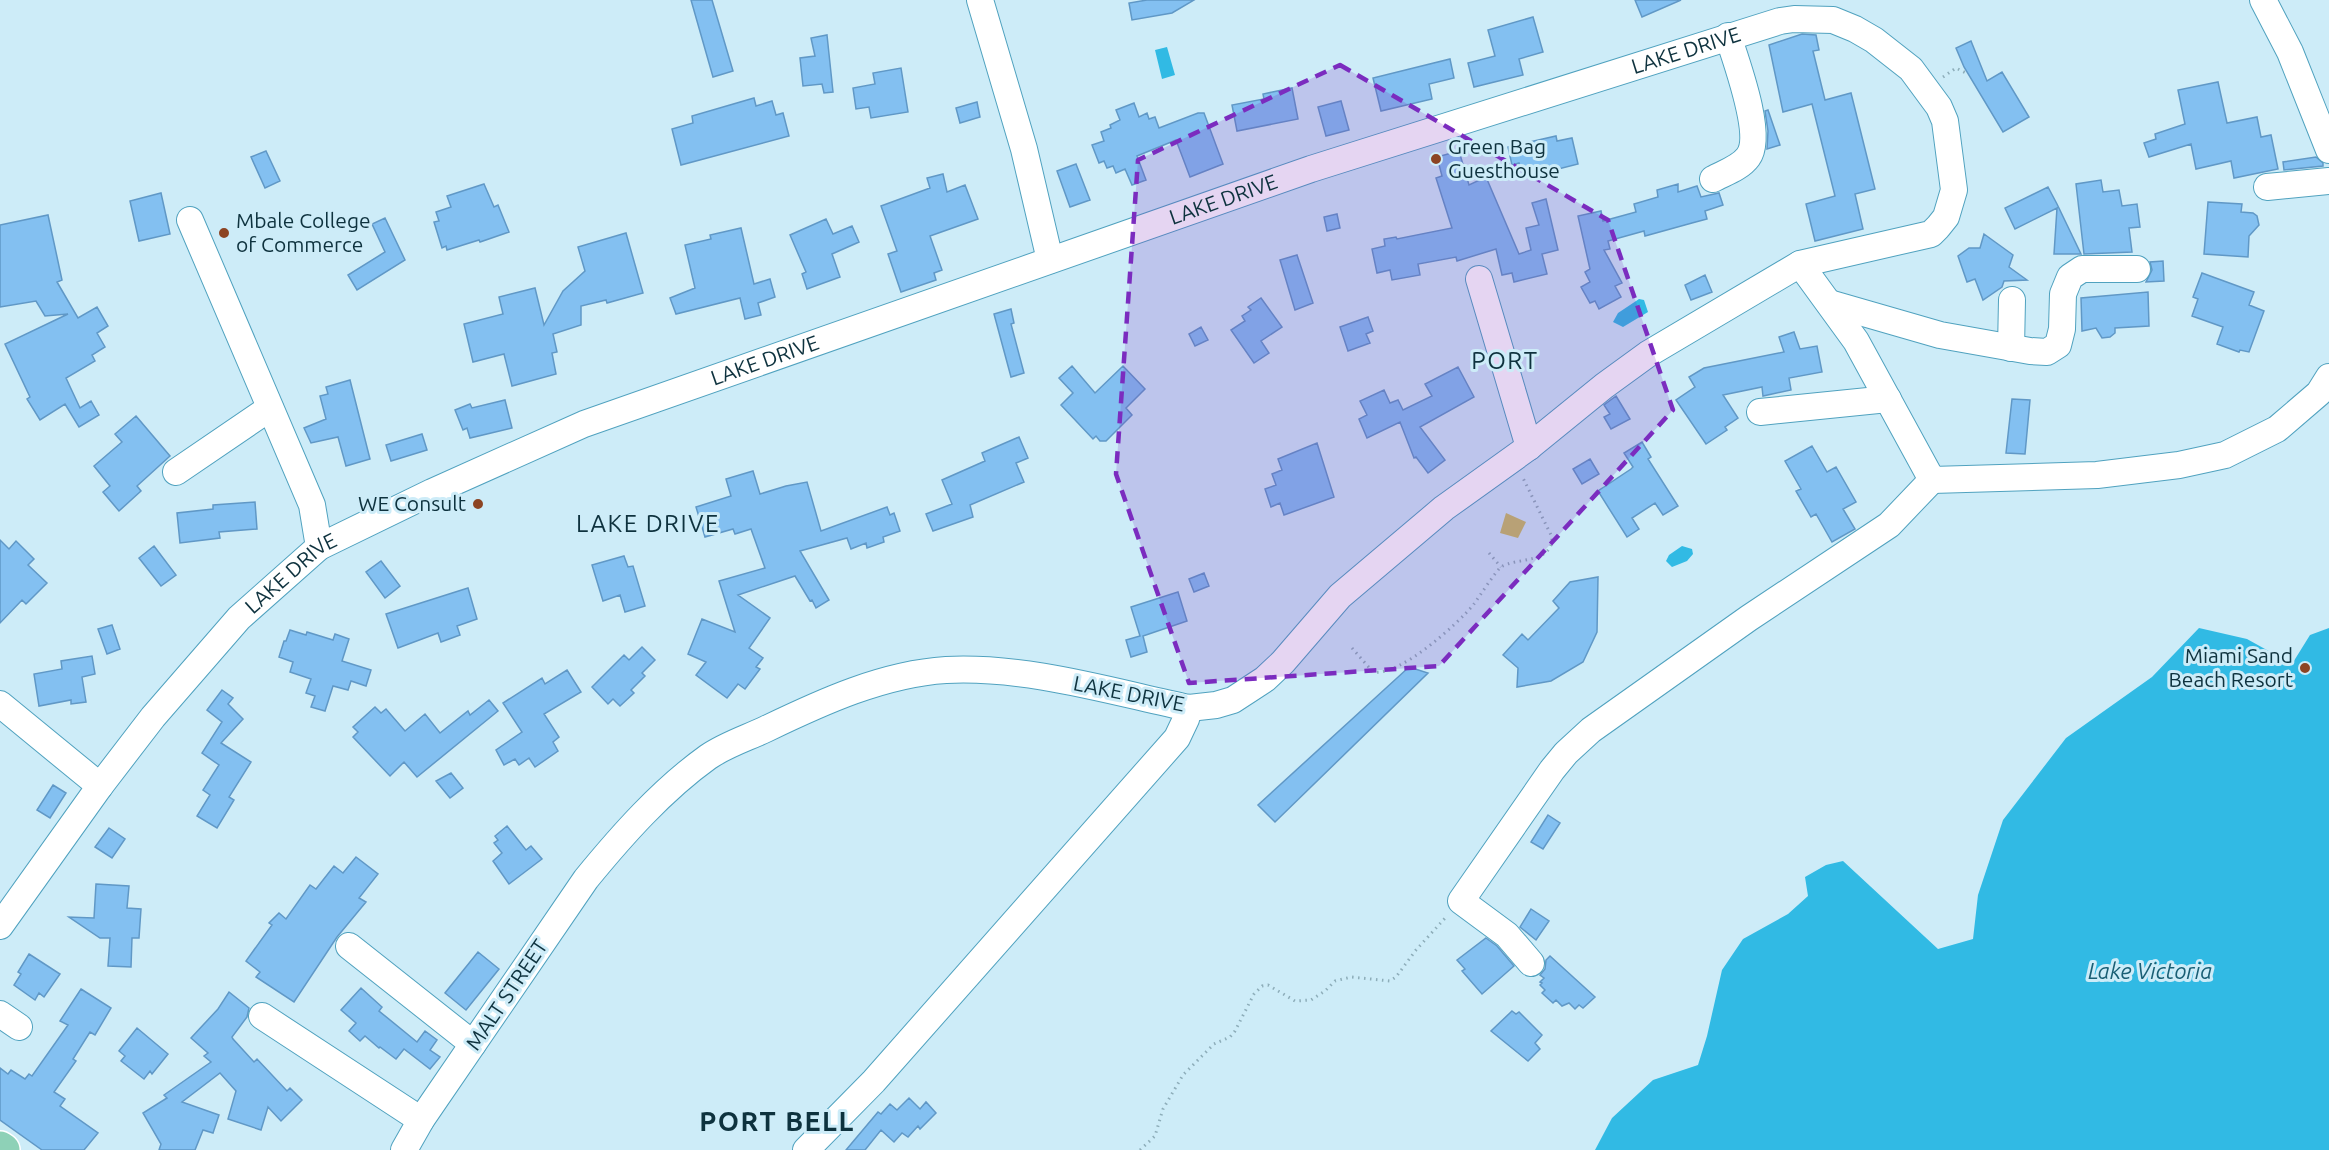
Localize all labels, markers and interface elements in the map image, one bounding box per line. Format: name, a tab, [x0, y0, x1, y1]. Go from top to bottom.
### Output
street label: LAKE DRIVE	[1628, 21, 1743, 78]
place label: Green Bag Guesthouse	[1448, 134, 1560, 182]
marker: Green Bag Guesthouse	[1429, 152, 1443, 166]
street label: LAKE DRIVE	[1166, 169, 1280, 229]
place label: Mbale College of Commerce	[236, 208, 371, 256]
marker: Mbale College of Commerce	[217, 226, 231, 240]
street label: LAKE DRIVE	[707, 330, 822, 390]
district label: PORT	[1471, 347, 1539, 374]
place label: WE Consult	[358, 491, 466, 515]
marker: WE Consult	[471, 497, 485, 511]
district label: LAKE DRIVE	[576, 510, 720, 537]
street label: LAKE DRIVE	[240, 527, 340, 618]
place label: Miami Sand Beach Resort	[2168, 643, 2293, 691]
marker: Miami Sand Beach Resort	[2298, 661, 2312, 675]
street label: LAKE DRIVE	[1072, 670, 1187, 716]
street label: MALT STREET	[460, 934, 552, 1054]
water label: Lake Victoria	[2088, 958, 2212, 983]
district label: PORT BELL	[699, 1106, 855, 1136]

